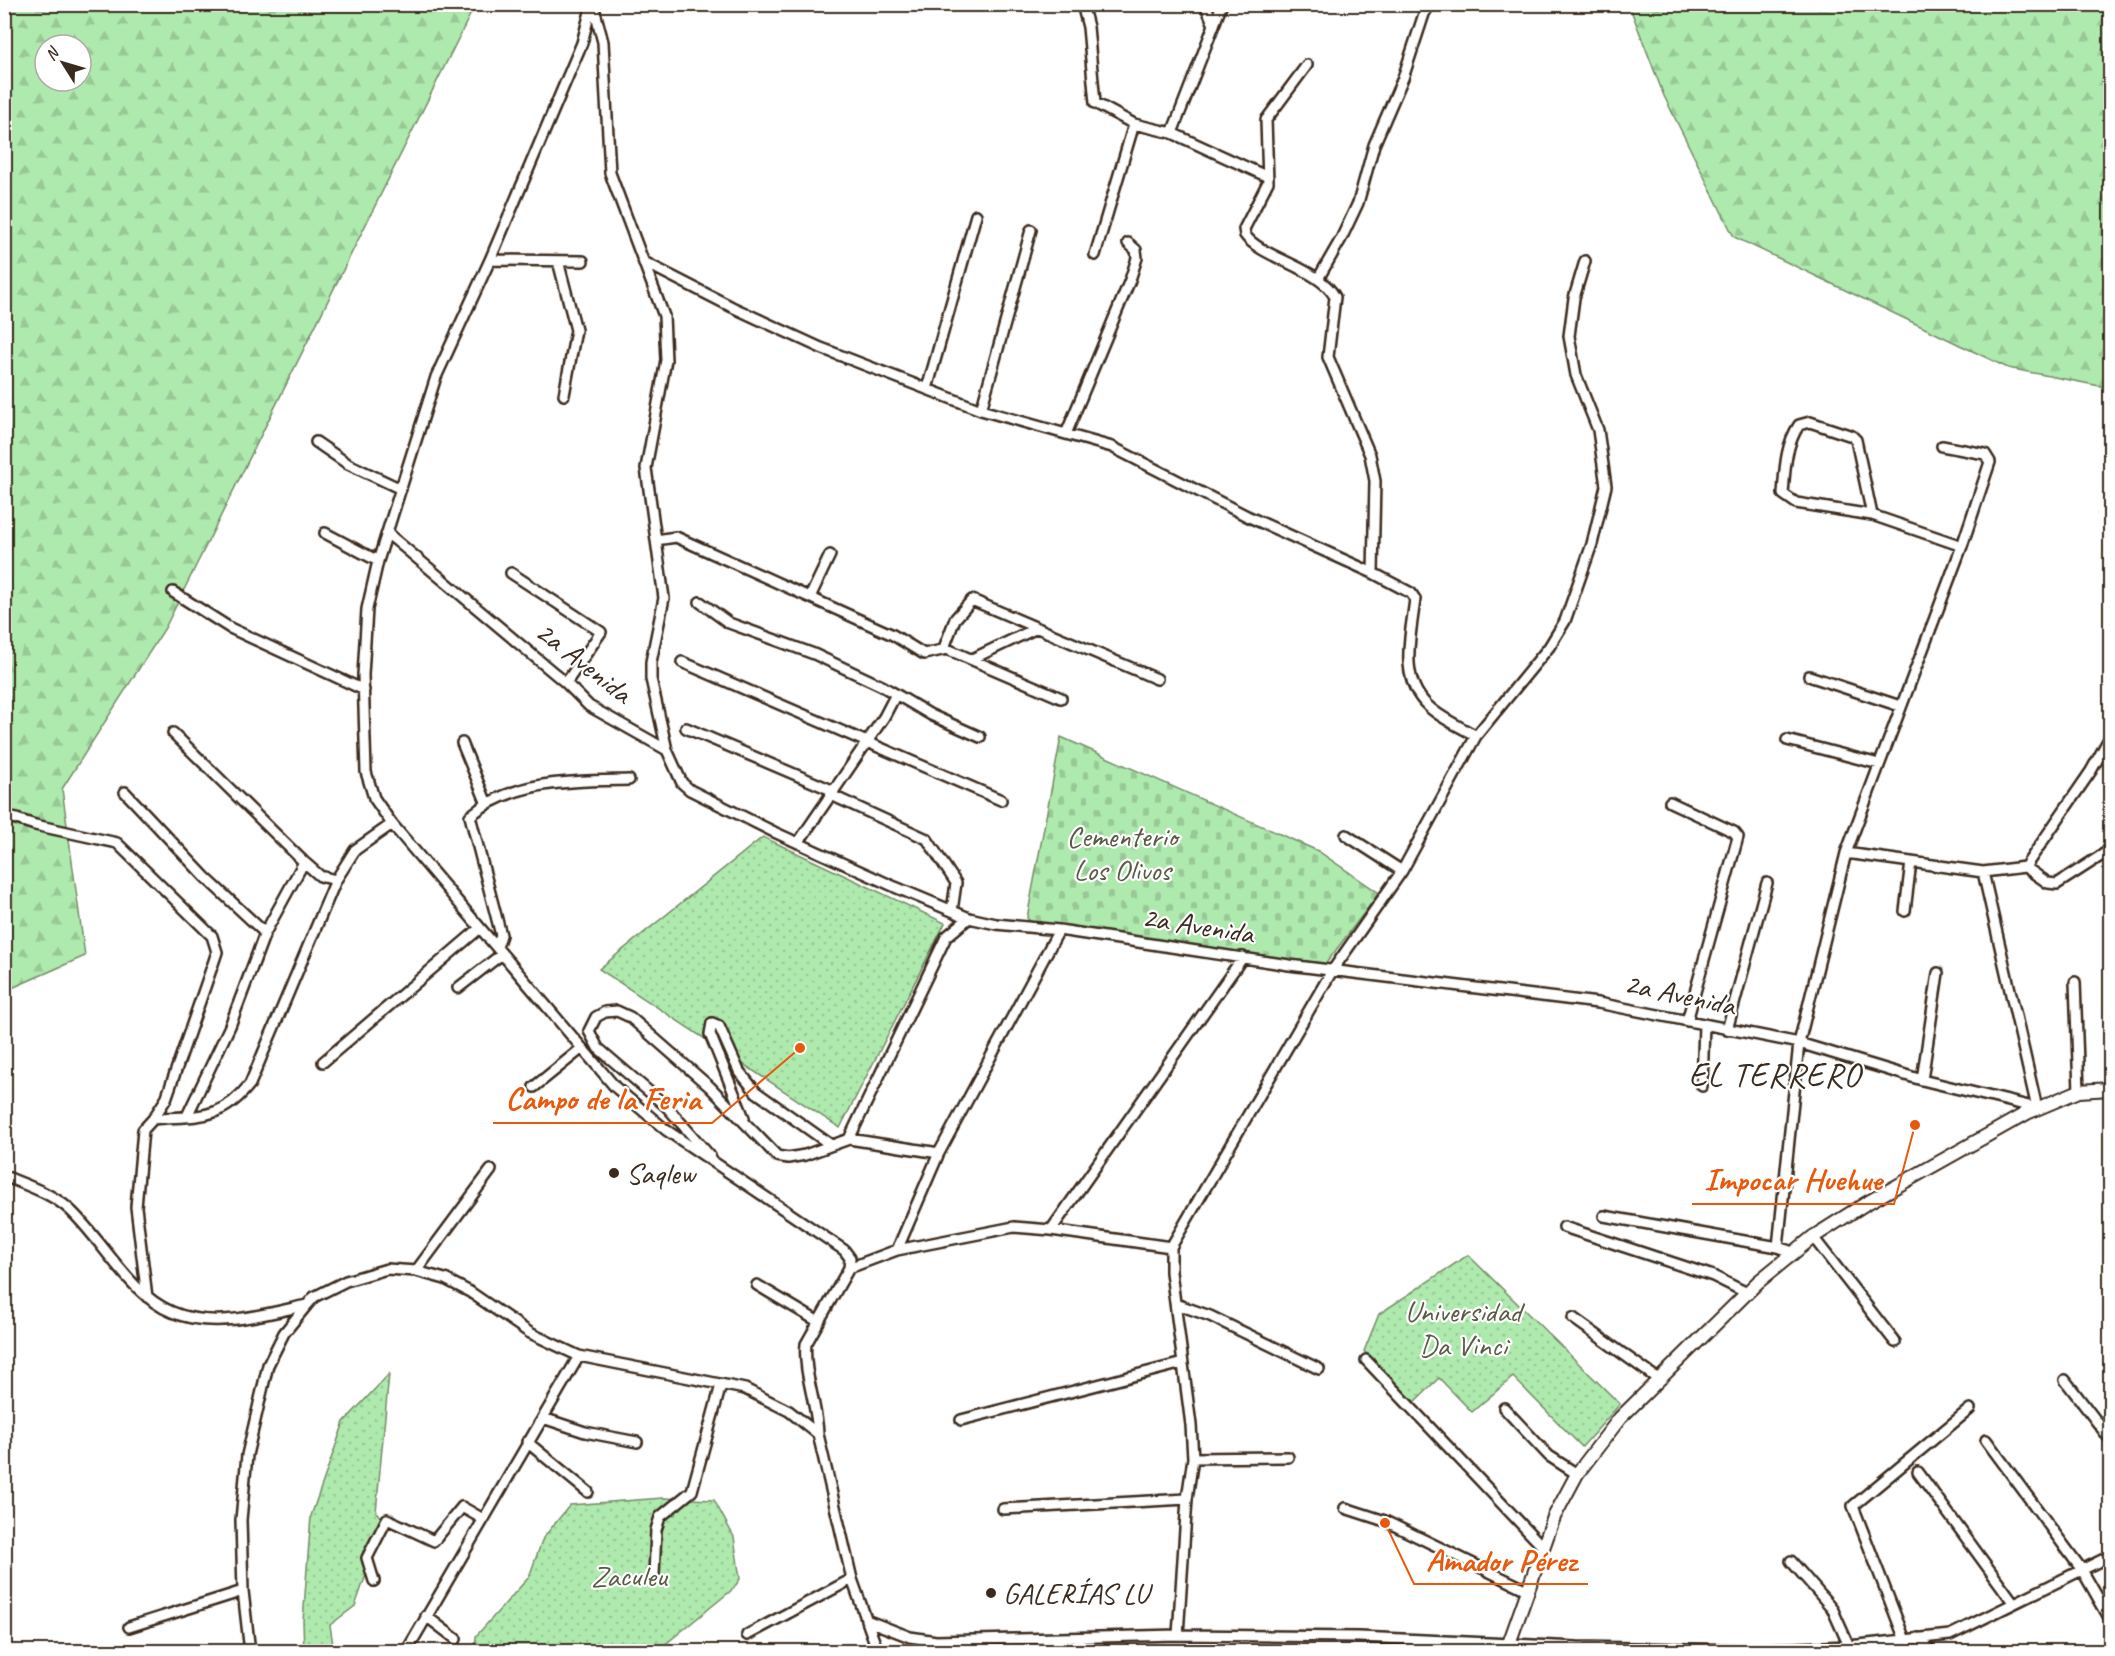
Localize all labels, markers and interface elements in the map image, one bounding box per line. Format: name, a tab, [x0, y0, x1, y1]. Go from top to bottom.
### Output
north arrow	[33, 33, 93, 93]
text: N	[41, 42, 65, 65]
street label: 2a Avenida	[528, 612, 641, 713]
park label: Cementerio Los Olivos	[1067, 817, 1181, 889]
street label: 2a Avenida	[1139, 897, 1258, 953]
street label: 2a Avenida	[1621, 964, 1741, 1025]
district label: EL TERRERO	[1689, 1054, 1863, 1096]
callout: Campo de la Feria	[493, 1073, 712, 1123]
text: Campo de la Feria	[505, 1078, 703, 1119]
place label: Saqlew	[626, 1154, 698, 1192]
callout: Impocar Huehue	[1692, 1154, 1894, 1204]
text: Impocar Huehue	[1704, 1159, 1884, 1200]
marker: Saqlew	[607, 1166, 621, 1180]
park label: Universidad Da Vinci	[1405, 1292, 1525, 1364]
callout: Amador Pérez	[1414, 1534, 1588, 1584]
text: Amador Pérez	[1426, 1540, 1580, 1581]
park label: Zaculeu	[591, 1557, 669, 1595]
place label: GALERÍAS LU	[1003, 1574, 1153, 1612]
marker: GALERÍAS LU	[984, 1586, 998, 1600]

